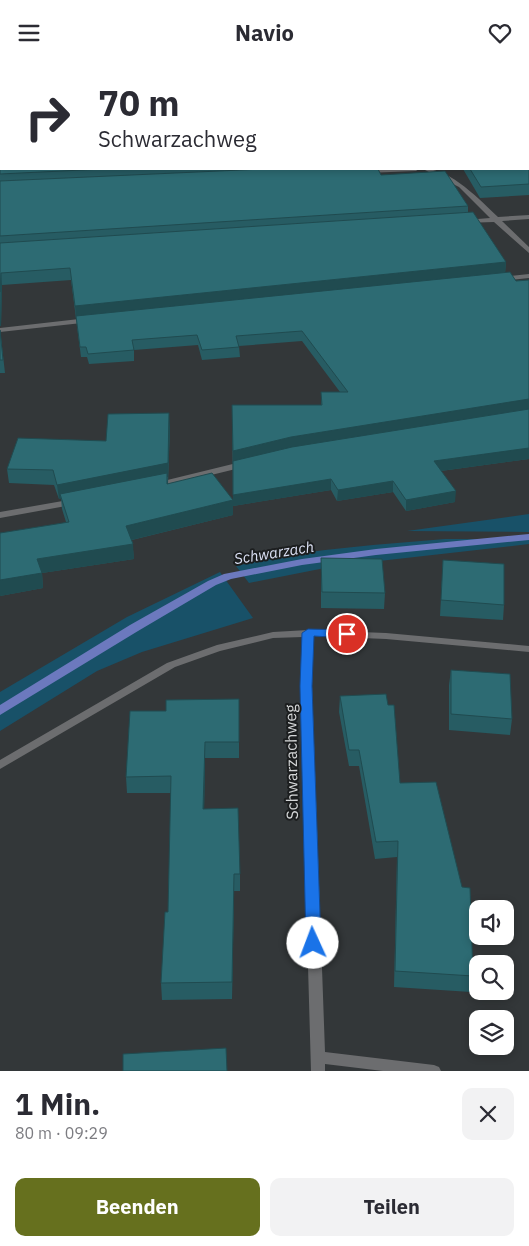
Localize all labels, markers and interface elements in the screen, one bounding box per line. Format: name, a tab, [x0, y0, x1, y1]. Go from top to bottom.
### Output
text: Navio	[235, 18, 294, 47]
icon: menu	[15, 19, 43, 47]
icon: heart	[486, 19, 514, 47]
text: 70 m	[98, 80, 180, 126]
icon: right	[15, 85, 80, 150]
text: Schwarzachweg	[98, 124, 257, 153]
water label: Schwarzach	[233, 537, 315, 568]
pin	[326, 613, 368, 655]
icon: arrive	[333, 620, 361, 648]
street label: Schwarzachweg	[280, 704, 302, 820]
map controls	[469, 900, 514, 1055]
button: sound	[469, 900, 514, 945]
position arrow	[286, 916, 338, 968]
button: search	[469, 955, 514, 1000]
button: layers	[469, 1010, 514, 1055]
text: 1 Min.	[15, 1084, 100, 1123]
button: close	[462, 1088, 514, 1140]
text: 80 m · 09:29	[15, 1123, 108, 1143]
button: Beenden	[15, 1178, 260, 1236]
button: Teilen	[270, 1178, 514, 1236]

